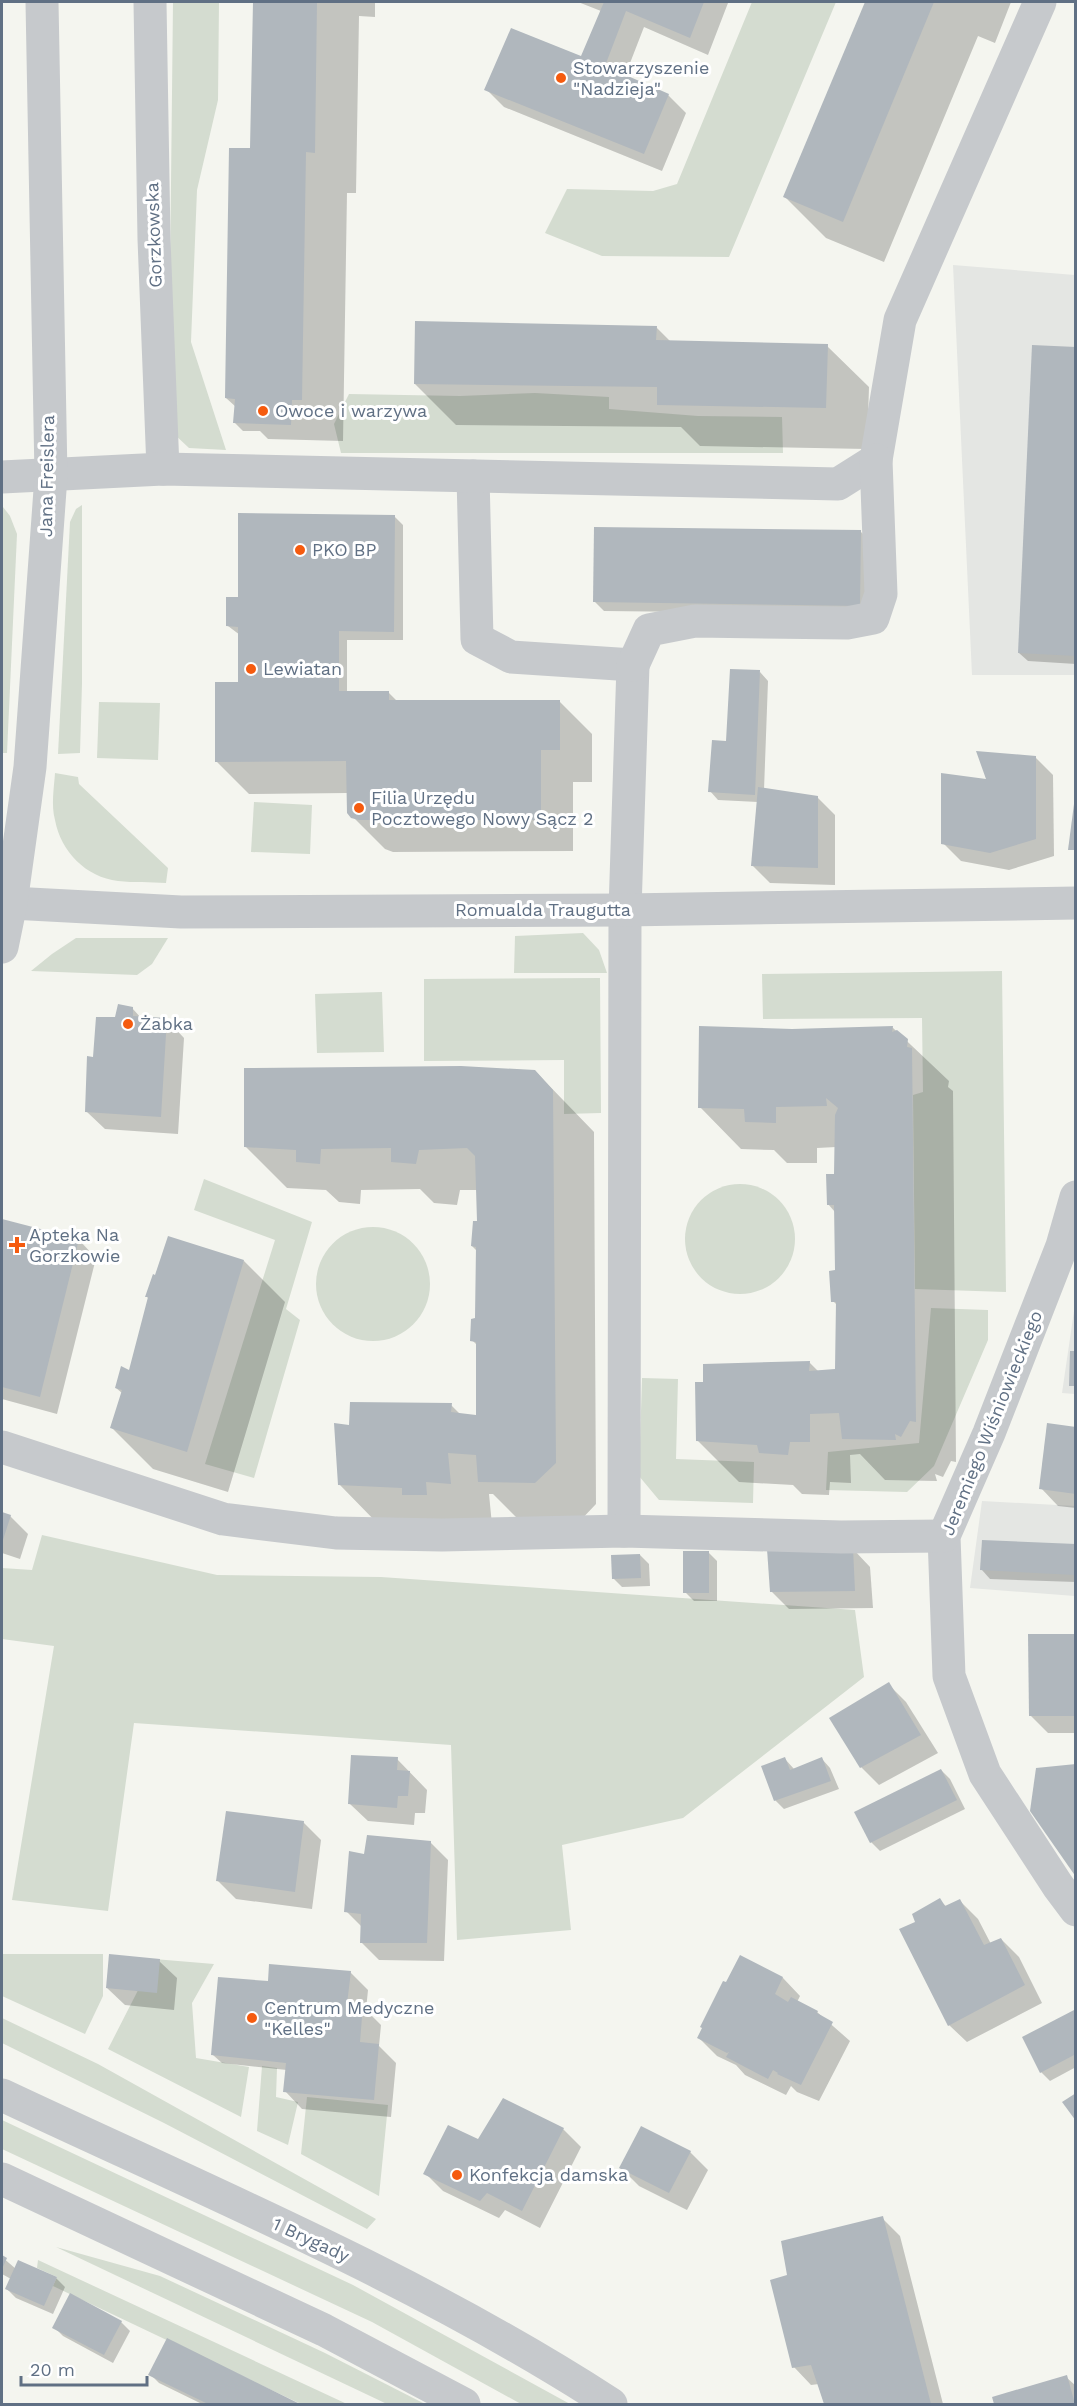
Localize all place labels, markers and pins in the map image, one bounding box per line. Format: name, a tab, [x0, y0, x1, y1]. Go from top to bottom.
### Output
place label: Stowarzyszenie "Nadzieja"	[573, 57, 709, 99]
marker: Stowarzyszenie "Nadzieja"	[554, 71, 568, 85]
place label: Owoce i warzywa	[275, 400, 427, 421]
marker: Owoce i warzywa	[256, 404, 270, 418]
place label: PKO BP	[312, 539, 377, 560]
marker: PKO BP	[293, 543, 307, 557]
place label: Lewiatan	[263, 658, 342, 679]
marker: Lewiatan	[244, 662, 258, 676]
place label: Filia Urzędu Pocztowego Nowy Sącz 2	[371, 787, 594, 829]
marker: Filia Urzędu Pocztowego Nowy Sącz 2	[352, 801, 366, 815]
place label: Żabka	[140, 1013, 193, 1034]
marker: Żabka	[121, 1017, 135, 1031]
place label: Apteka Na Gorzkowie	[29, 1224, 120, 1266]
marker: Apteka Na Gorzkowie	[10, 1238, 24, 1252]
place label: Centrum Medyczne "Kelles"	[264, 1997, 434, 2039]
marker: Centrum Medyczne "Kelles"	[245, 2011, 259, 2025]
place label: Konfekcja damska	[469, 2164, 628, 2185]
marker: Konfekcja damska	[450, 2168, 464, 2182]

